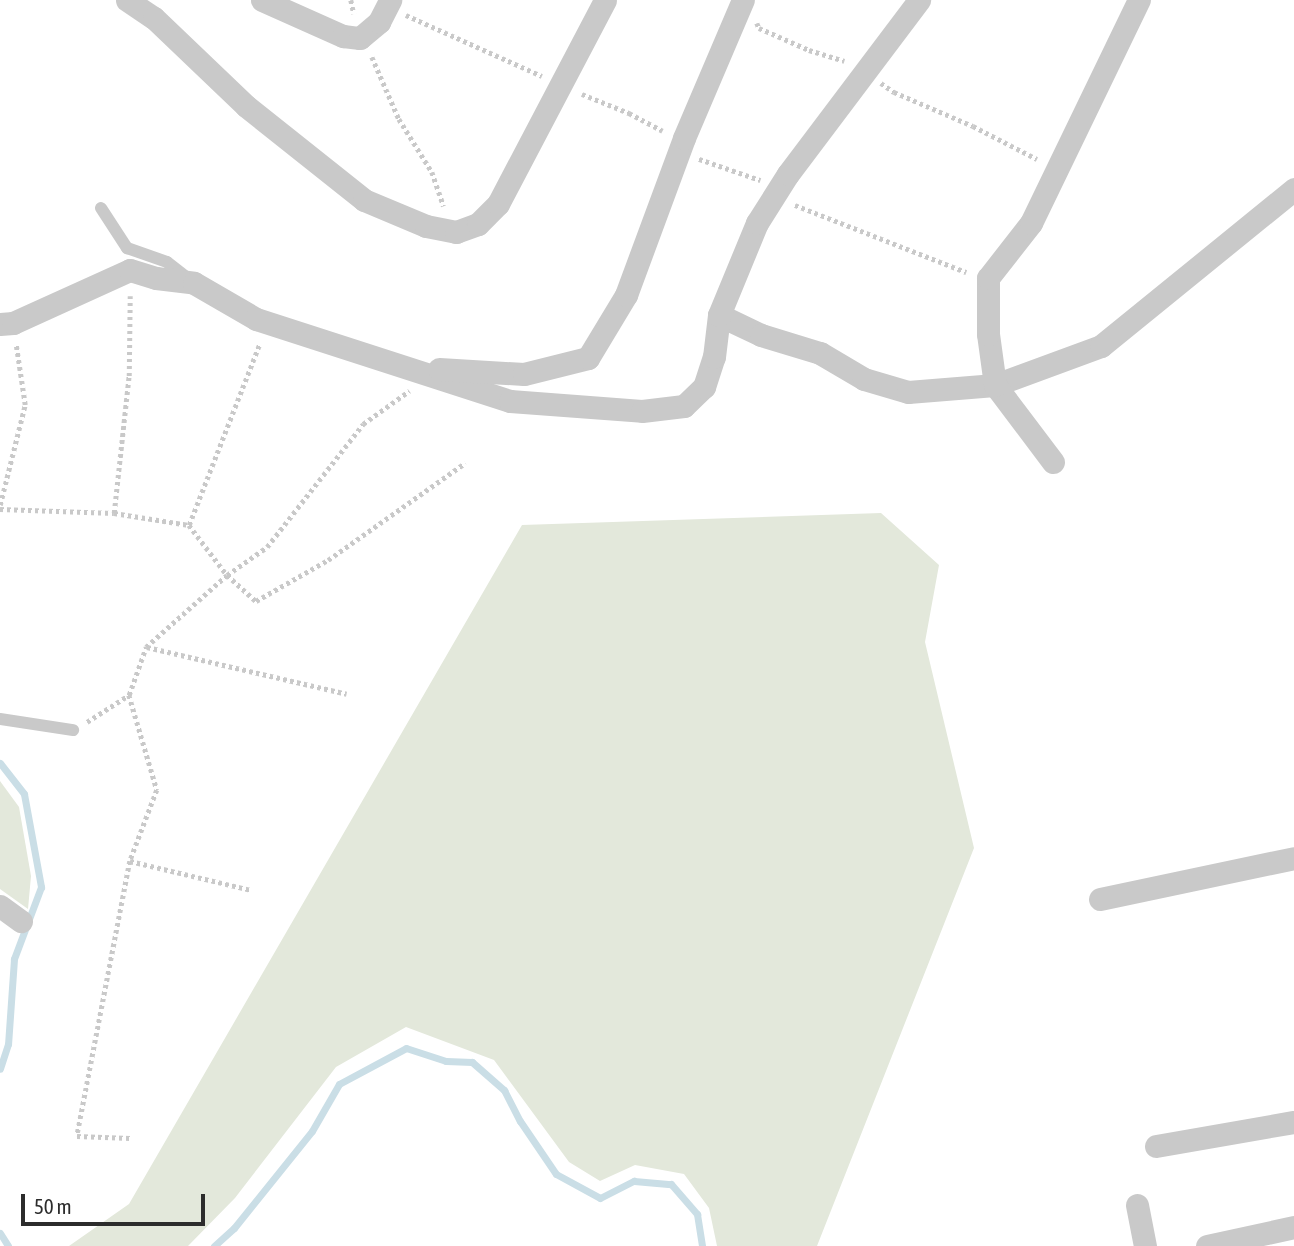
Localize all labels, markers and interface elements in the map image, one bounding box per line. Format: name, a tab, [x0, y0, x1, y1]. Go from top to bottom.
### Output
scale bar	[24, 1180, 208, 1224]
text: 50 m	[34, 1194, 72, 1218]

